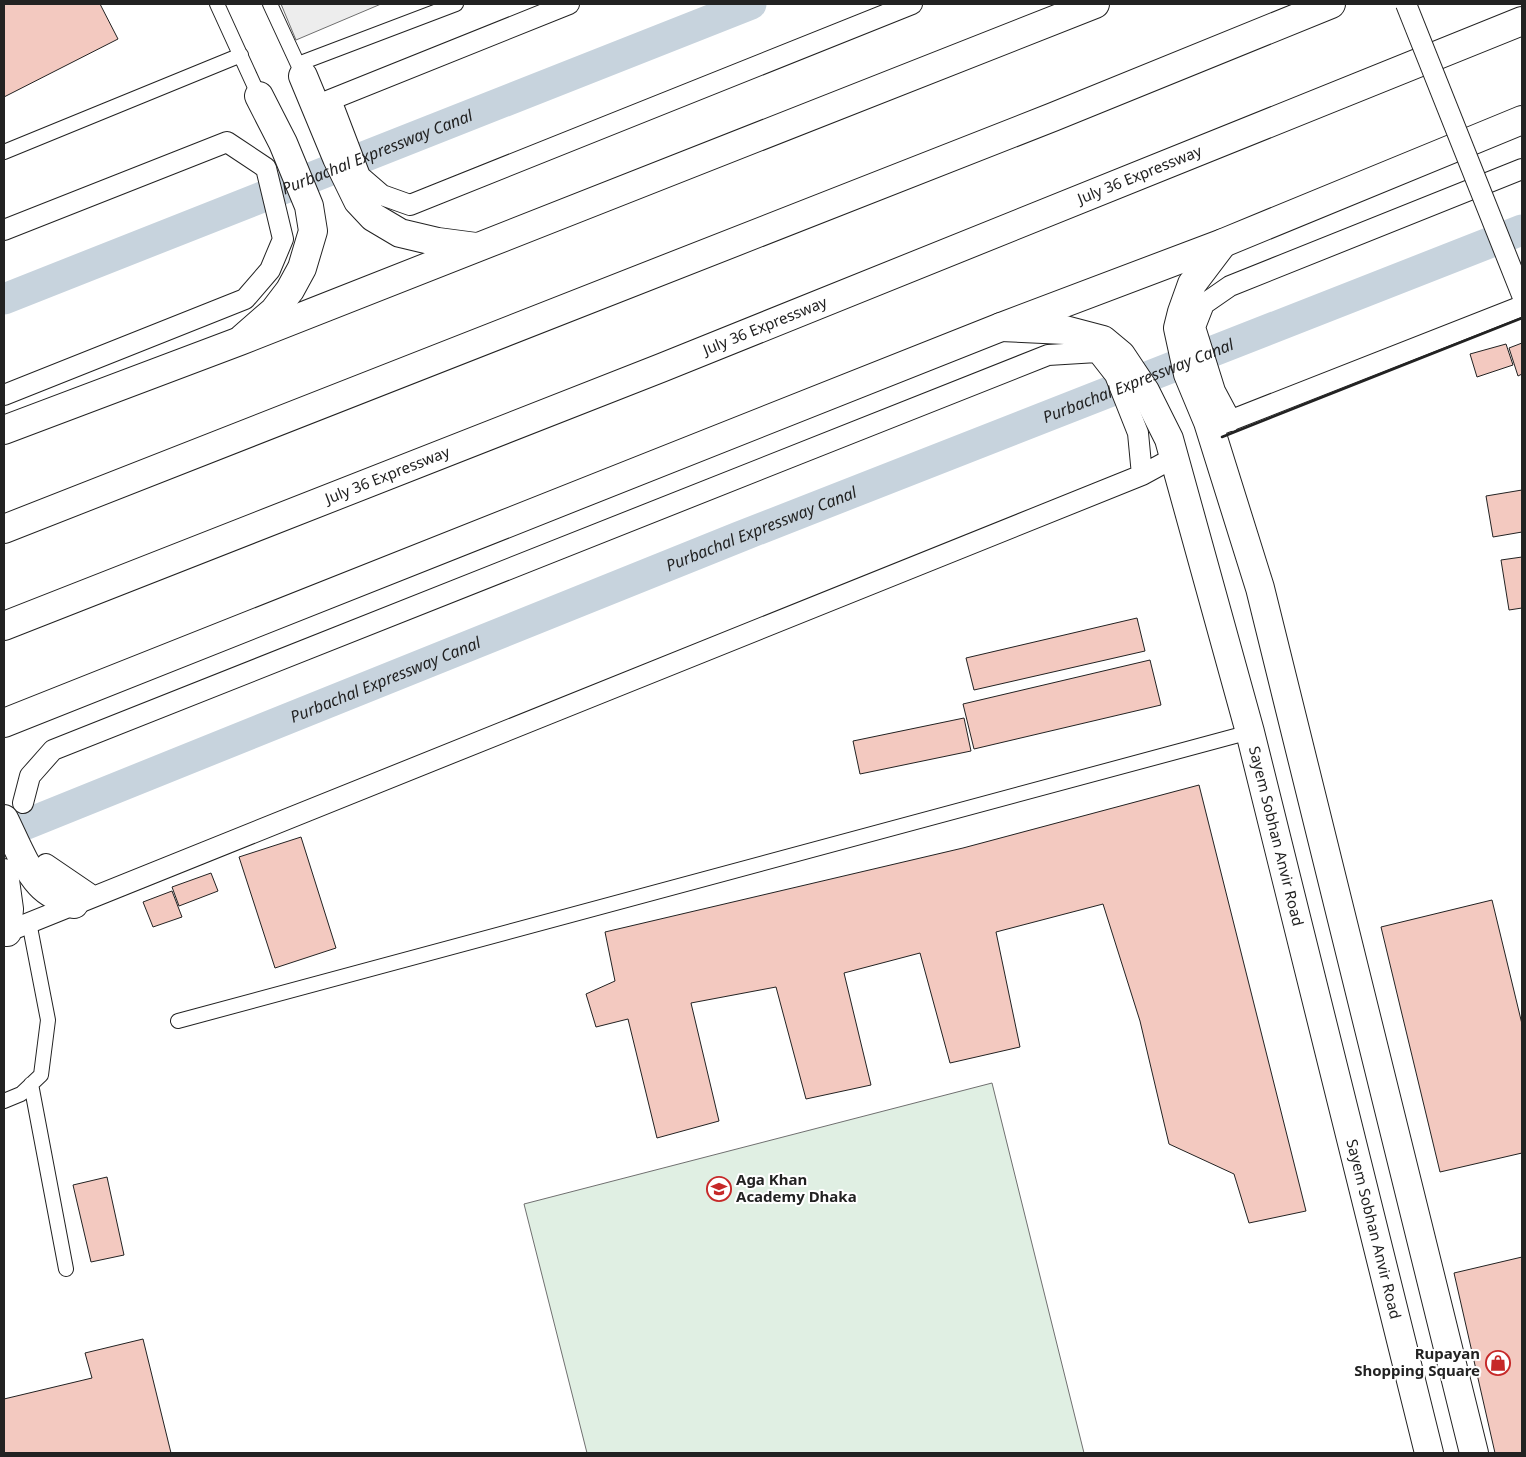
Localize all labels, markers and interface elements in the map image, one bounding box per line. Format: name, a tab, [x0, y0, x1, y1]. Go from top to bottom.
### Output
water label: Purbachal Expressway Canal	[278, 104, 476, 199]
street label: July 36 Expressway	[1073, 140, 1205, 209]
street label: July 36 Expressway	[698, 291, 830, 360]
water label: Purbachal Expressway Canal	[1039, 333, 1238, 428]
street label: July 36 Expressway	[320, 441, 453, 509]
water label: Purbachal Expressway Canal	[662, 481, 861, 576]
water label: Purbachal Expressway Canal	[287, 631, 485, 728]
street label: Sayem Sobhan Anvir Road	[1245, 744, 1309, 928]
street label: Sayem Sobhan Anvir Road	[1342, 1137, 1406, 1321]
place label: Aga Khan Academy Dhaka	[736, 1169, 857, 1206]
school or university icon: Aga Khan Academy Dhaka	[706, 1176, 732, 1202]
place label: Rupayan Shopping Square	[1354, 1343, 1480, 1380]
shop icon: Rupayan Shopping Square	[1485, 1350, 1511, 1376]

